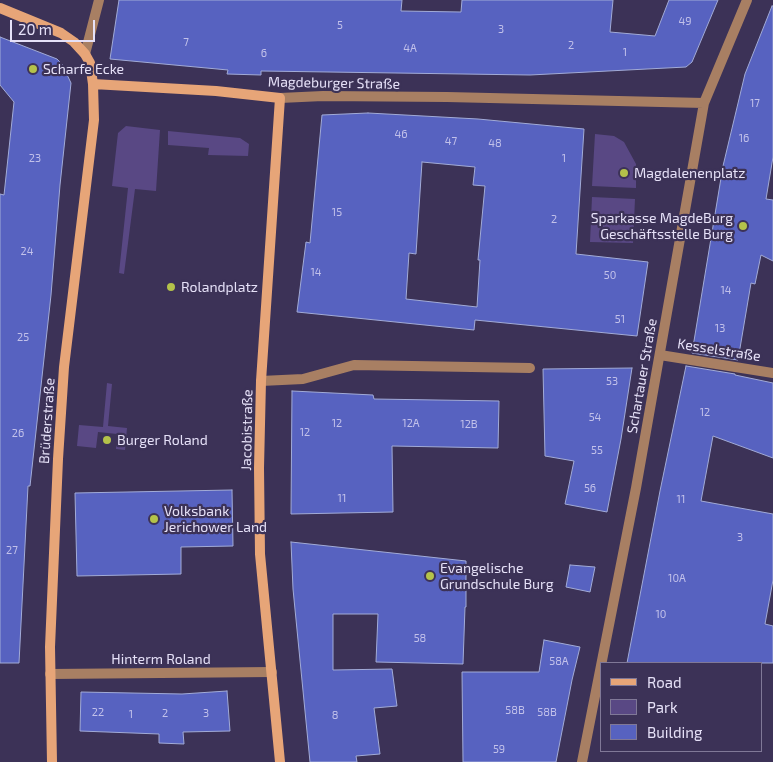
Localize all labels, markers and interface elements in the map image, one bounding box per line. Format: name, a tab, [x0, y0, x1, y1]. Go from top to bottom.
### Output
scale bar	[12, 10, 98, 42]
house number: 49	[678, 14, 692, 28]
house number: 5	[337, 18, 343, 32]
text: 20 m	[18, 20, 52, 38]
house number: 3	[498, 22, 504, 36]
house number: 7	[183, 35, 189, 49]
house number: 2	[568, 38, 574, 52]
house number: 4A	[403, 41, 417, 55]
house number: 1	[623, 45, 627, 59]
house number: 6	[261, 46, 267, 60]
place label: Scharfe Ecke	[43, 61, 124, 77]
marker: Scharfe Ecke	[27, 63, 39, 75]
street label: Magdeburger Straße	[268, 73, 400, 93]
house number: 17	[750, 96, 760, 110]
house number: 46	[394, 127, 408, 141]
house number: 16	[739, 131, 749, 145]
house number: 47	[445, 134, 457, 148]
house number: 48	[488, 136, 502, 150]
house number: 23	[29, 151, 41, 165]
house number: 1	[562, 151, 566, 165]
place label: Magdalenenplatz	[634, 165, 745, 181]
marker: Magdalenenplatz	[618, 167, 630, 179]
house number: 15	[332, 205, 342, 219]
place label: Sparkasse MagdeBurg Geschäftsstelle Burg	[591, 210, 733, 242]
house number: 2	[551, 212, 557, 226]
marker: Sparkasse MagdeBurg Geschäftsstelle Burg	[737, 220, 749, 232]
house number: 24	[21, 244, 33, 258]
house number: 14	[310, 265, 322, 279]
house number: 50	[604, 268, 616, 282]
place label: Rolandplatz	[181, 279, 258, 295]
marker: Rolandplatz	[165, 281, 177, 293]
house number: 14	[720, 283, 732, 297]
house number: 51	[615, 312, 625, 326]
street label: Schartauer Straße	[624, 317, 660, 435]
house number: 13	[715, 321, 725, 335]
house number: 25	[17, 330, 29, 344]
street label: Kesselstraße	[676, 335, 762, 365]
house number: 53	[606, 374, 618, 388]
street label: Brüderstraße	[36, 377, 58, 465]
street label: Jacobistraße	[238, 389, 256, 471]
house number: 12	[700, 405, 710, 419]
house number: 54	[589, 410, 601, 424]
house number: 12	[332, 416, 342, 430]
house number: 12A	[402, 416, 420, 430]
house number: 12B	[460, 417, 478, 431]
house number: 12	[300, 425, 310, 439]
house number: 26	[12, 426, 24, 440]
place label: Burger Roland	[117, 432, 208, 448]
marker: Burger Roland	[101, 434, 113, 446]
house number: 55	[591, 443, 603, 457]
house number: 56	[584, 481, 596, 495]
house number: 11	[338, 491, 346, 505]
house number: 11	[677, 492, 685, 506]
place label: Volksbank Jerichower Land	[164, 503, 267, 536]
marker: Volksbank Jerichower Land	[148, 513, 160, 525]
house number: 3	[737, 530, 743, 544]
house number: 27	[6, 543, 18, 557]
place label: Evangelische Grundschule Burg	[440, 560, 553, 592]
marker: Evangelische Grundschule Burg	[424, 570, 436, 582]
house number: 10A	[668, 571, 686, 585]
house number: 10	[655, 607, 667, 621]
house number: 58	[414, 631, 426, 645]
street label: Hinterm Roland	[111, 651, 211, 667]
house number: 58A	[549, 654, 569, 668]
legend	[600, 662, 763, 752]
text: Road	[647, 673, 682, 691]
text: Park	[647, 698, 678, 716]
house number: 58B	[505, 703, 525, 717]
house number: 22	[92, 705, 104, 719]
house number: 58B	[537, 705, 557, 719]
house number: 2	[162, 706, 168, 720]
house number: 3	[203, 706, 209, 720]
house number: 1	[129, 707, 133, 721]
house number: 8	[332, 708, 338, 722]
text: Building	[647, 723, 702, 741]
house number: 59	[493, 742, 505, 756]

